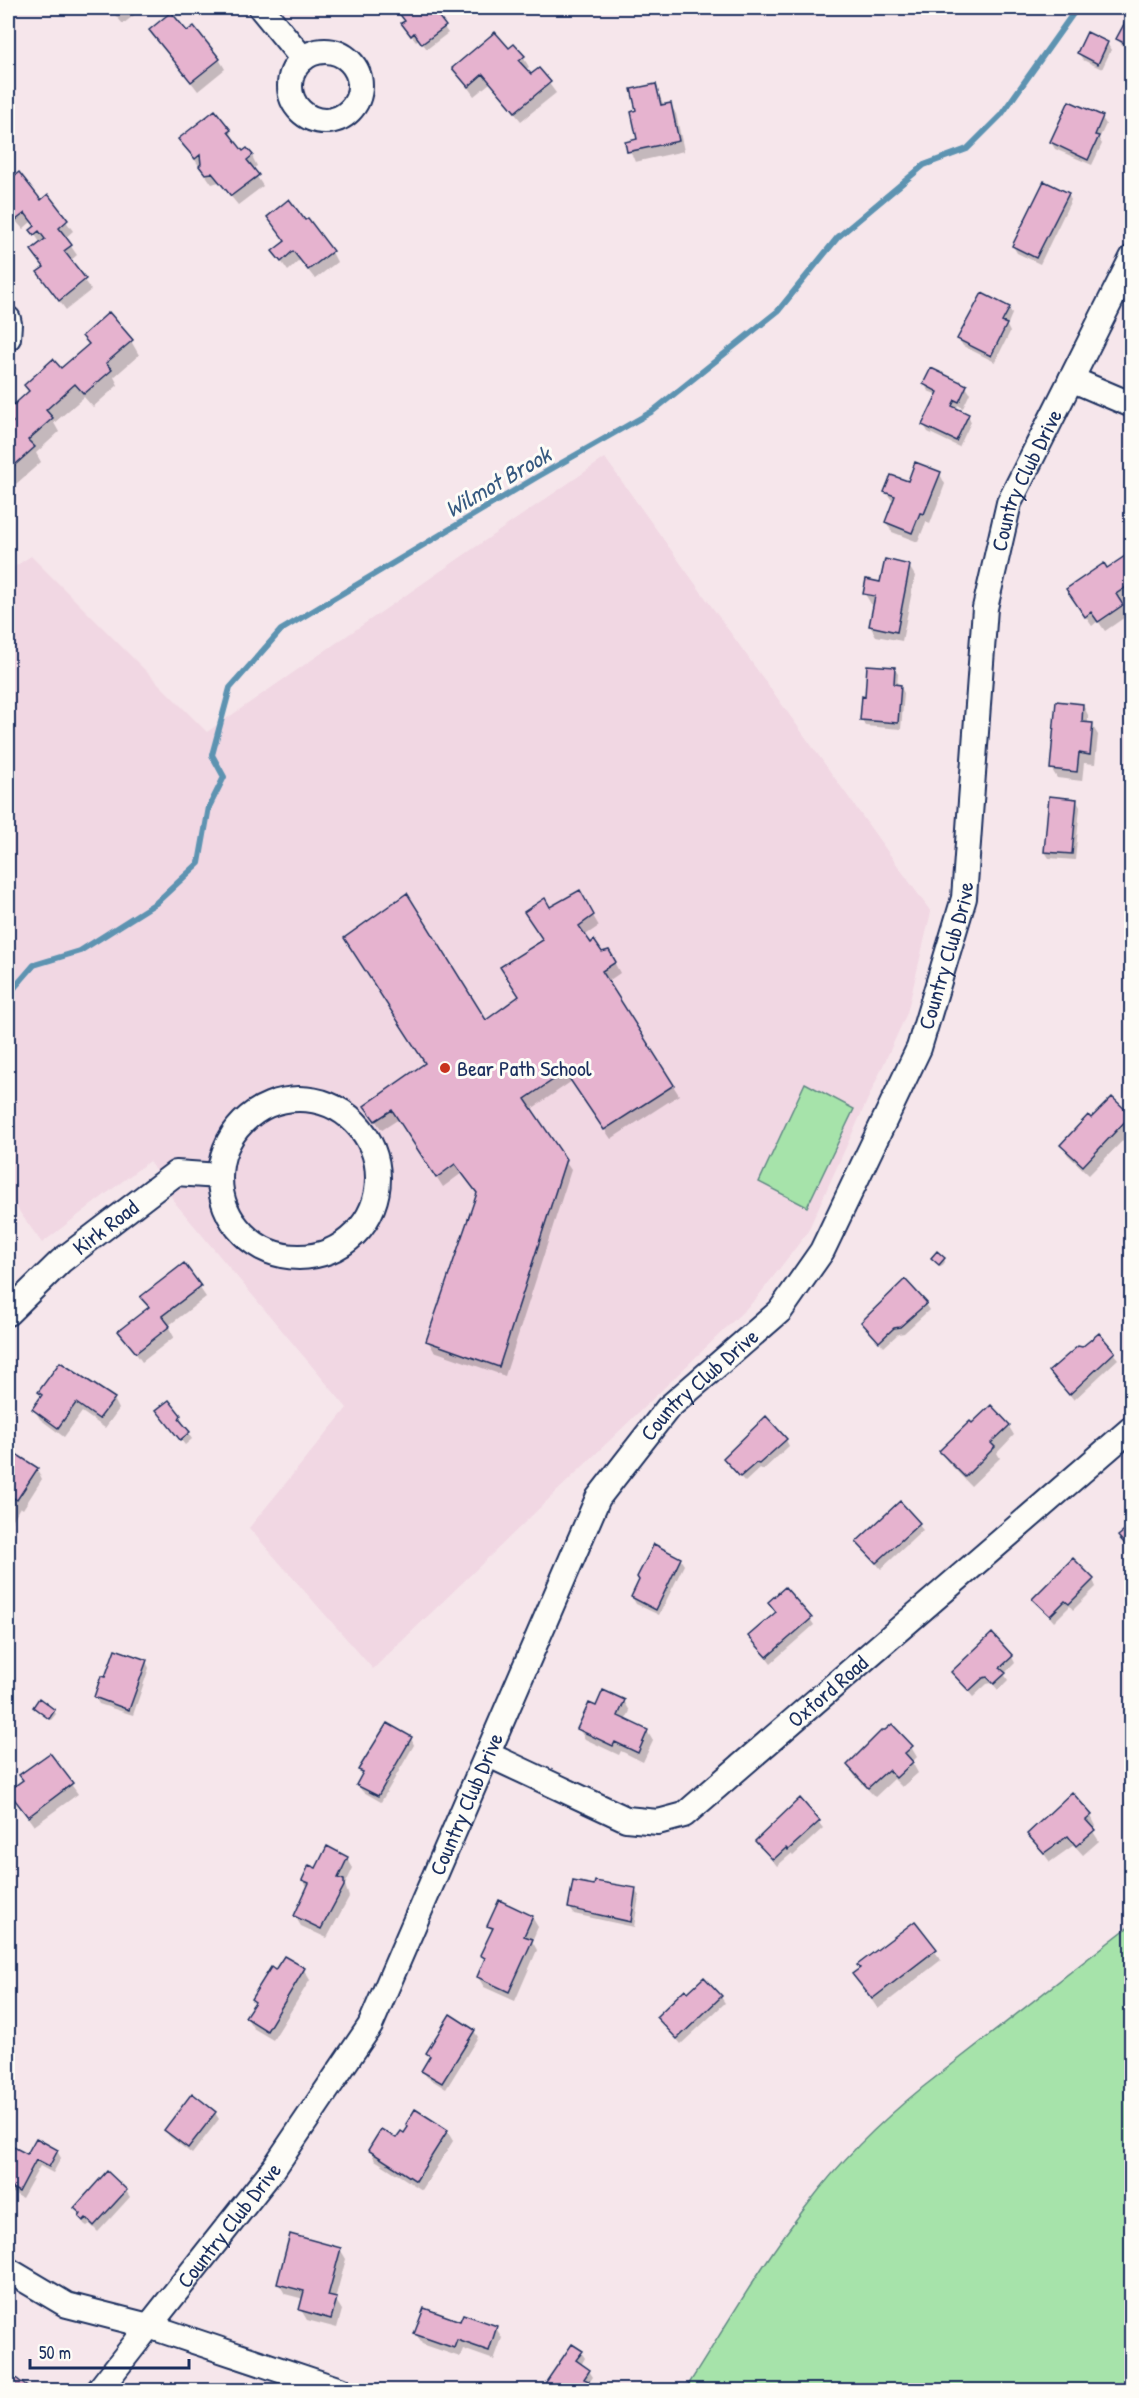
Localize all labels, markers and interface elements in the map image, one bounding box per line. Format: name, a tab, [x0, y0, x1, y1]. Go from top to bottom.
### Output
street label: Country Club Drive	[983, 404, 1069, 554]
water label: Wilmot Brook	[439, 437, 558, 524]
street label: Country Club Drive	[910, 881, 980, 1033]
place label: Bear Path School	[457, 1053, 592, 1083]
marker: Bear Path School	[438, 1061, 452, 1075]
street label: Kirk Road	[66, 1192, 145, 1262]
street label: Country Club Drive	[633, 1321, 765, 1447]
street label: Oxford Road	[781, 1648, 874, 1734]
street label: Country Club Drive	[422, 1728, 510, 1880]
street label: Country Club Drive	[170, 2156, 288, 2294]
scale bar	[30, 2332, 189, 2370]
text: 50 m	[39, 2340, 71, 2365]

